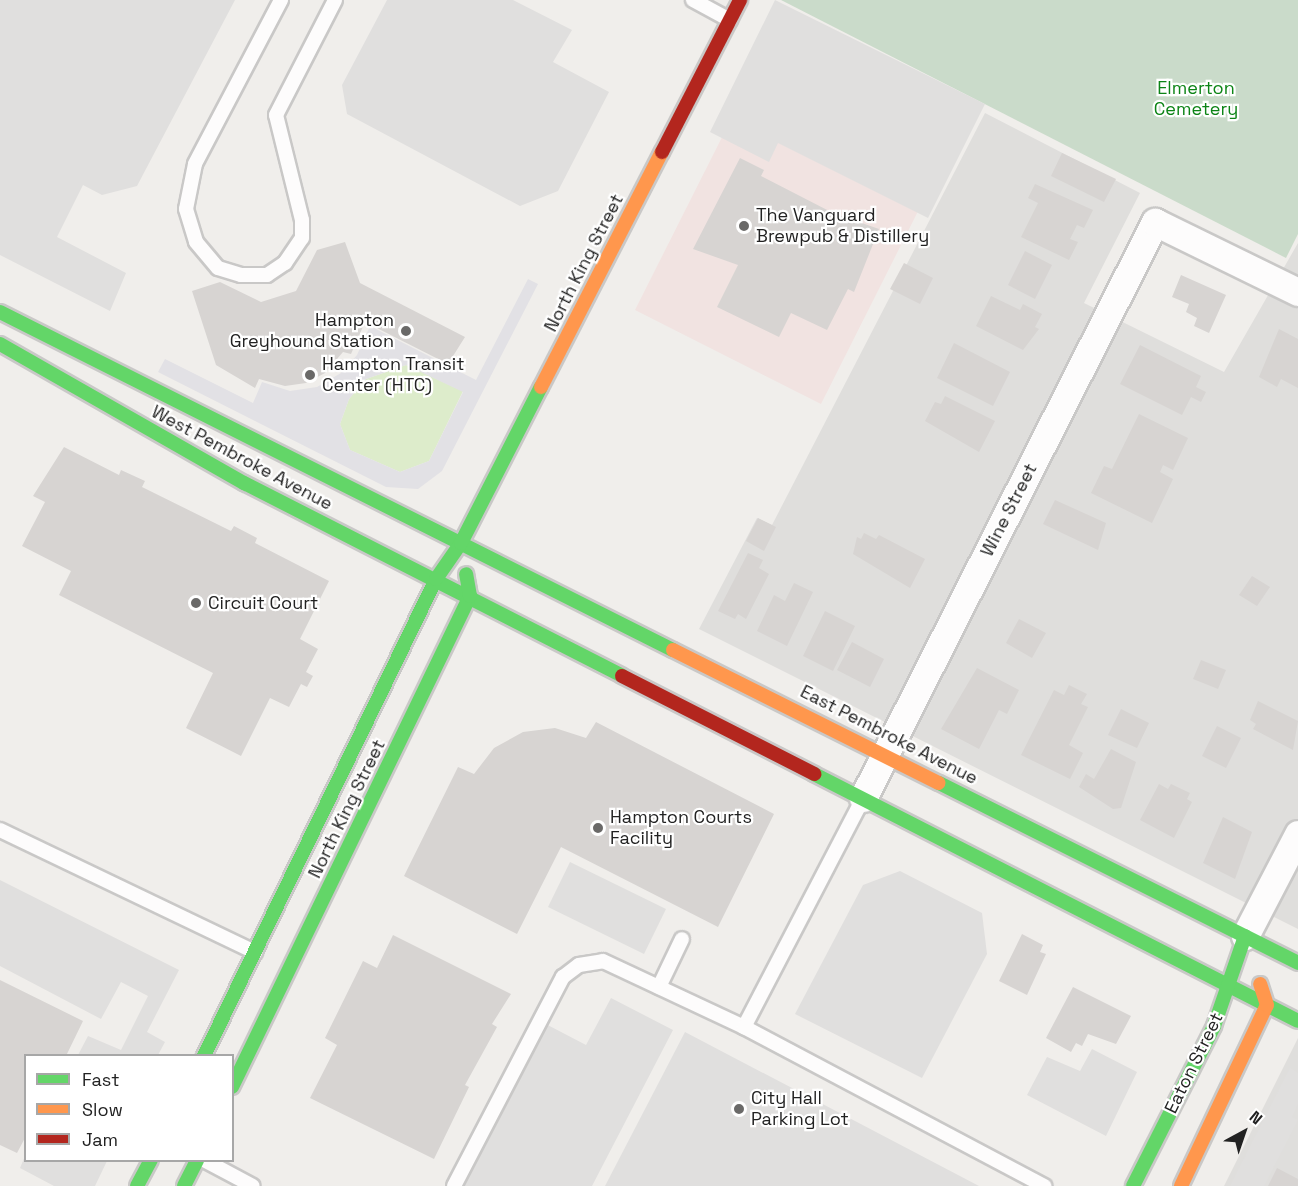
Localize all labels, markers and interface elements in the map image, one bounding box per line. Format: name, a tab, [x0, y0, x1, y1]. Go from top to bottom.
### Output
park label: Elmerton Cemetery	[1154, 78, 1238, 121]
street label: North King Street	[540, 191, 628, 335]
place label: The Vanguard Brewpub & Distillery	[756, 205, 929, 248]
marker: The Vanguard Brewpub & Distillery	[737, 219, 751, 233]
place label: Hampton Greyhound Station	[230, 310, 394, 352]
marker: Hampton Greyhound Station	[399, 324, 413, 338]
place label: Hampton Transit Center (HTC)	[322, 354, 465, 397]
marker: Hampton Transit Center (HTC)	[303, 368, 317, 382]
street label: West Pembroke Avenue	[148, 401, 336, 515]
street label: Wine Street	[976, 460, 1042, 560]
place label: Circuit Court	[208, 592, 318, 614]
marker: Circuit Court	[189, 596, 203, 610]
street label: East Pembroke Avenue	[797, 681, 981, 789]
street label: North King Street	[304, 736, 390, 882]
place label: Hampton Courts Facility	[610, 807, 752, 850]
marker: Hampton Courts Facility	[591, 821, 605, 835]
street label: Eaton Street	[1160, 1009, 1228, 1117]
legend	[24, 1054, 234, 1162]
text: Fast	[82, 1068, 119, 1091]
place label: City Hall Parking Lot	[751, 1088, 849, 1130]
text: Slow	[82, 1098, 123, 1121]
marker: City Hall Parking Lot	[732, 1102, 746, 1116]
north arrow	[1214, 1102, 1274, 1162]
text: N	[1245, 1106, 1267, 1129]
text: Jam	[82, 1128, 118, 1151]

